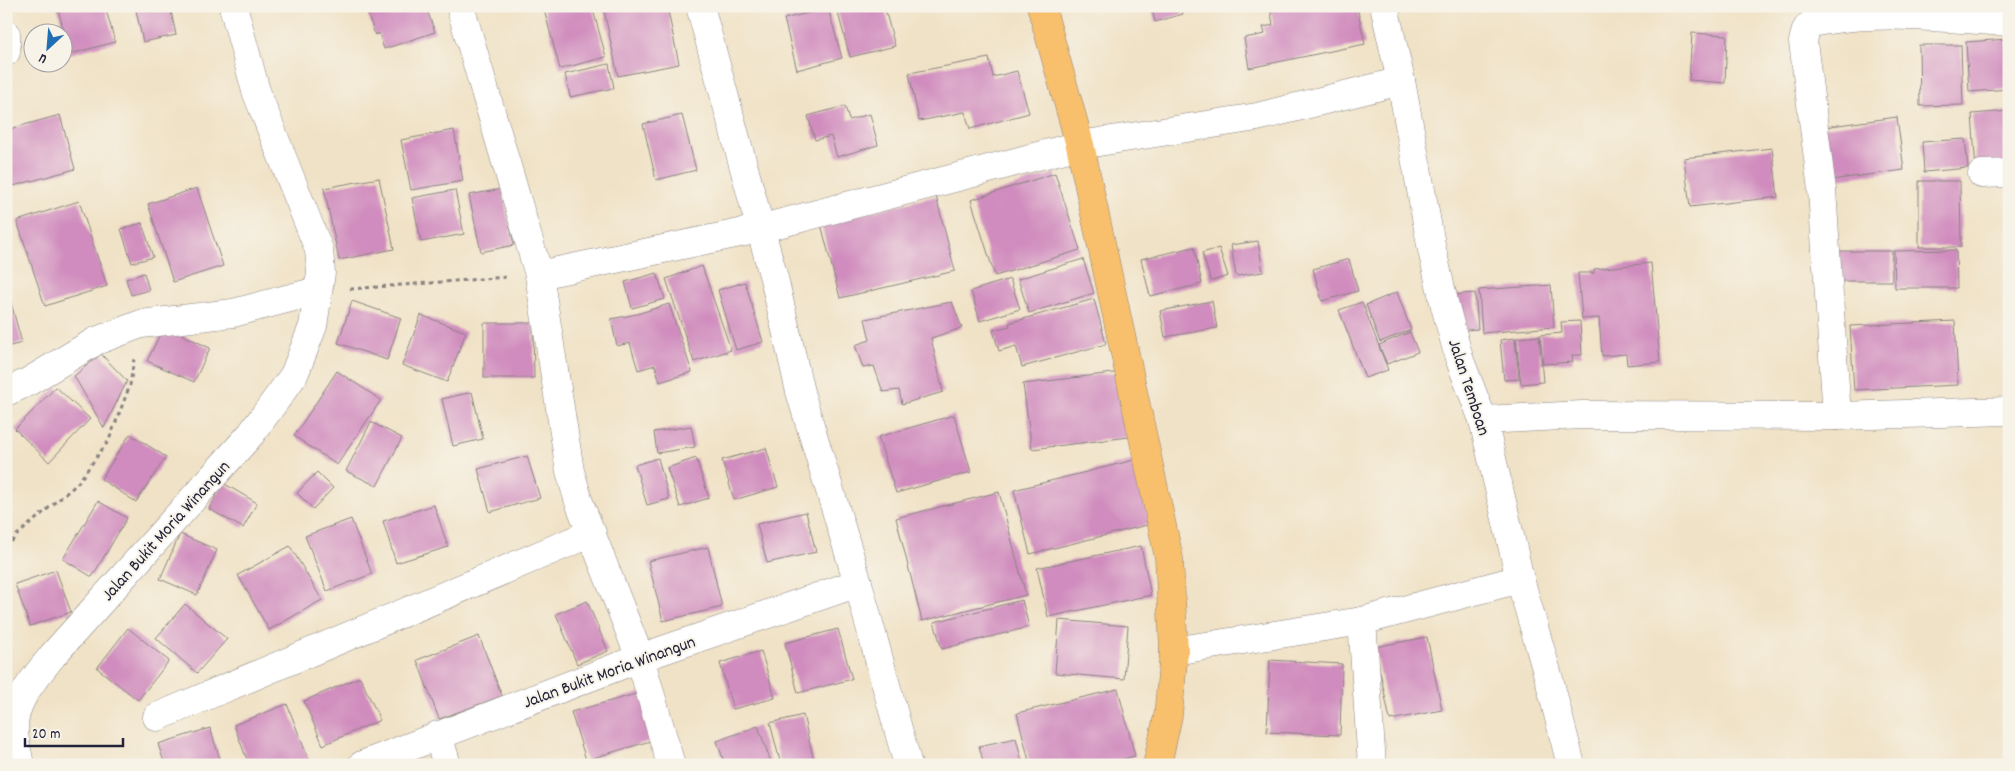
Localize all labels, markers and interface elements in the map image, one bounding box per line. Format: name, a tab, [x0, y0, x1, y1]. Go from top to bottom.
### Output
north arrow	[22, 22, 72, 72]
text: U	[36, 47, 51, 68]
street label: Jalan Temboan	[1440, 336, 1495, 439]
street label: Jalan Bukit Moria Winangun	[97, 456, 237, 608]
street label: Jalan Bukit Moria Winangun	[520, 631, 699, 716]
scale bar	[25, 716, 122, 748]
text: 20 m	[32, 724, 60, 746]

